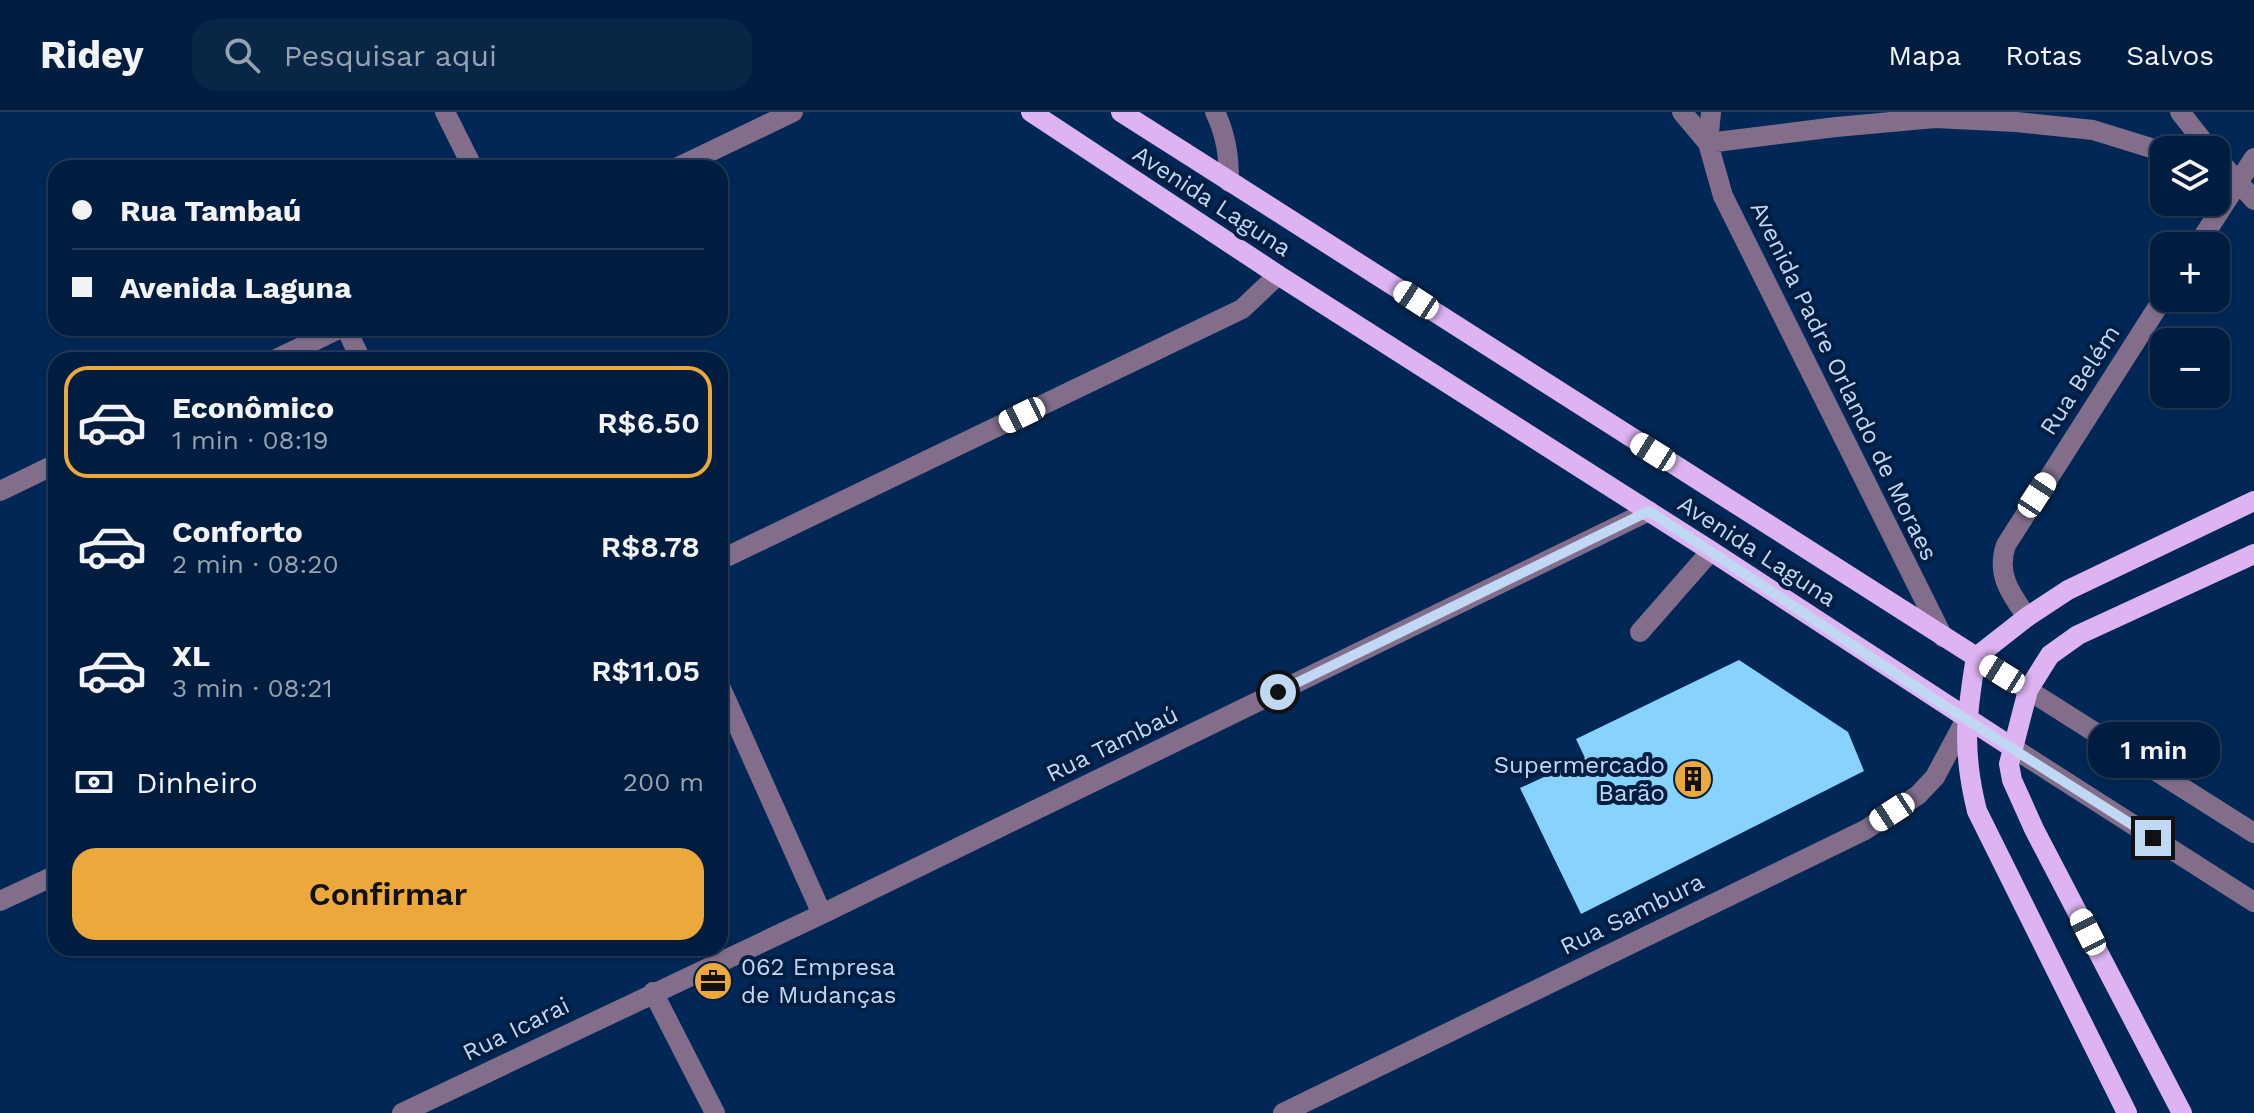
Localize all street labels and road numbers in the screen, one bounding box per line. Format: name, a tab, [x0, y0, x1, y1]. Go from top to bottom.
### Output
street label: Avenida Laguna	[1128, 139, 1296, 263]
street label: Avenida Padre Orlando de Moraes	[1745, 197, 1943, 565]
street label: Rua Belém	[2034, 320, 2126, 440]
street label: Avenida Laguna	[1673, 489, 1841, 613]
street label: Rua Tambaú	[1042, 700, 1182, 788]
street label: Rua Sambura	[1556, 867, 1708, 961]
street label: Rua Icarai	[458, 991, 574, 1067]

